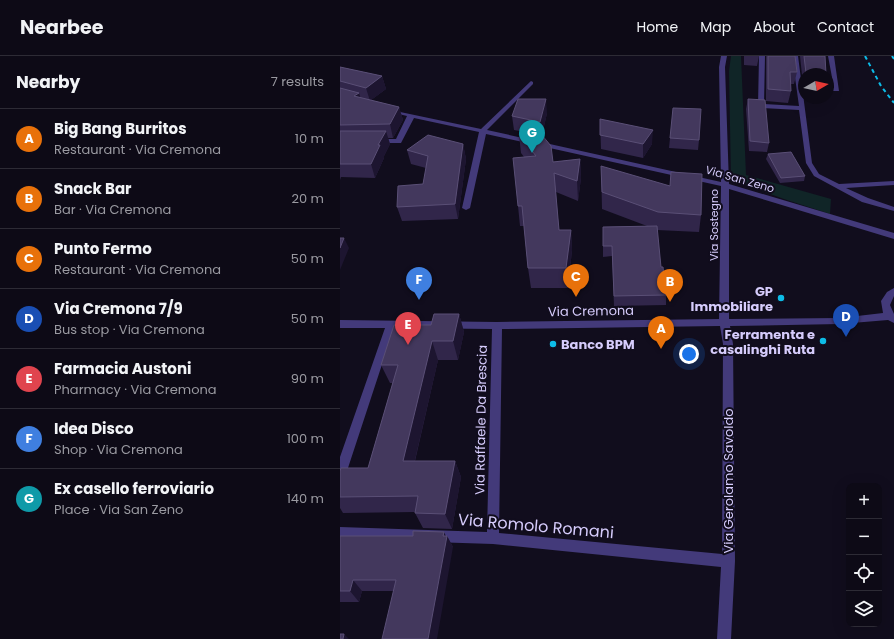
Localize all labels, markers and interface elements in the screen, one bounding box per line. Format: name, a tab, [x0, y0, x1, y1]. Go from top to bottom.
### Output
text: Nearbee	[20, 14, 103, 41]
text: Home	[636, 17, 678, 37]
text: Map	[700, 17, 731, 37]
text: About	[753, 17, 795, 37]
text: Contact	[817, 17, 874, 37]
north arrow	[798, 68, 834, 104]
text: Nearby	[16, 70, 80, 94]
text: 7 results	[271, 72, 324, 91]
text: Big Bang Burritos	[54, 118, 187, 139]
pin: G	[519, 120, 545, 153]
text: A	[24, 129, 34, 148]
text: 10 m	[295, 129, 324, 148]
text: Restaurant · Via Cremona	[54, 140, 221, 159]
street label: Via San Zeno	[704, 161, 776, 197]
text: Snack Bar	[54, 178, 132, 199]
text: B	[25, 189, 33, 208]
text: 20 m	[291, 189, 324, 208]
street label: Via Sostegno	[706, 189, 722, 261]
text: Bar · Via Cremona	[54, 200, 171, 219]
text: Punto Fermo	[54, 238, 152, 259]
text: C	[24, 249, 34, 268]
text: 50 m	[291, 249, 324, 268]
text: Restaurant · Via Cremona	[54, 260, 221, 279]
pin: C	[563, 264, 589, 297]
pin: F	[406, 267, 432, 300]
pin: B	[657, 269, 683, 302]
place label: GP Immobiliare	[691, 282, 773, 316]
marker: GP Immobiliare	[776, 293, 786, 303]
text: Via Cremona 7/9	[54, 298, 183, 319]
street label: Via Cremona	[548, 301, 634, 321]
pin: D	[833, 304, 859, 337]
text: D	[24, 309, 34, 328]
text: 50 m	[291, 309, 324, 328]
pin: E	[395, 312, 421, 345]
pin: A	[648, 316, 674, 349]
text: Bus stop · Via Cremona	[54, 320, 205, 339]
place label: Ferramenta e casalinghi Ruta	[710, 325, 815, 359]
place label: Banco BPM	[561, 335, 635, 354]
marker: Ferramenta e casalinghi Ruta	[818, 336, 828, 346]
marker: Banco BPM	[548, 339, 558, 349]
your location	[679, 344, 699, 364]
street label: Via Raffaele Da Brescia	[470, 345, 492, 495]
text: Farmacia Austoni	[54, 358, 191, 379]
text: E	[25, 369, 33, 388]
text: 90 m	[291, 369, 324, 388]
text: Pharmacy · Via Cremona	[54, 380, 217, 399]
street label: Via Gerolamo Savoldo	[719, 408, 738, 554]
text: Idea Disco	[54, 418, 134, 439]
text: F	[25, 429, 33, 448]
text: 100 m	[287, 429, 324, 448]
text: Shop · Via Cremona	[54, 440, 183, 459]
text: Ex casello ferroviario	[54, 478, 214, 499]
map controls	[846, 483, 882, 627]
button: +	[846, 483, 882, 519]
text: G	[24, 489, 34, 508]
text: 140 m	[287, 489, 324, 508]
text: Place · Via San Zeno	[54, 500, 183, 519]
street label: Via Romolo Romani	[457, 508, 615, 544]
button: −	[846, 519, 882, 555]
button: locate	[846, 555, 882, 591]
button: layers	[846, 591, 882, 627]

